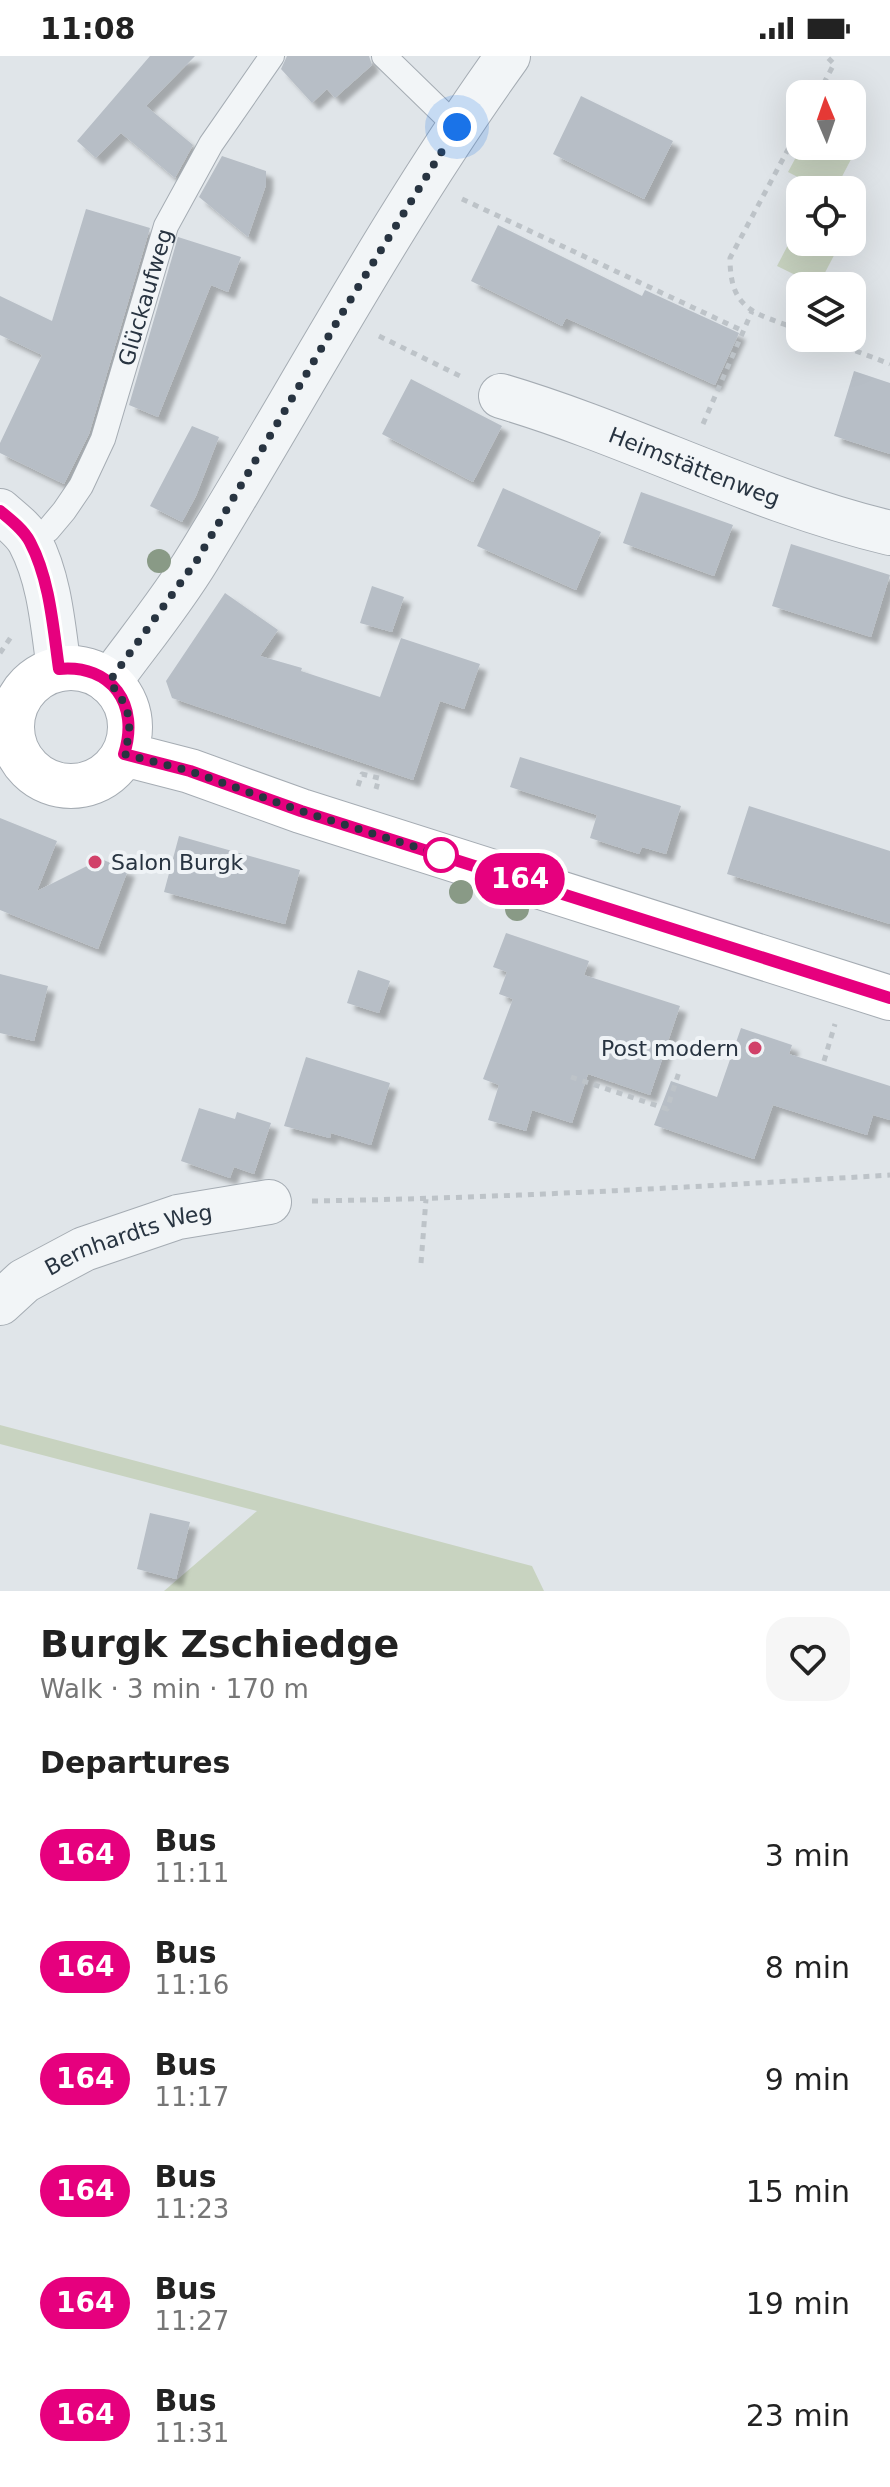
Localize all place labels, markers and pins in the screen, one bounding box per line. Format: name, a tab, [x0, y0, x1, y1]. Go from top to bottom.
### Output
unlabelled marker	[424, 838, 458, 872]
place label: Salon Burgk	[111, 850, 244, 875]
marker: Salon Burgk	[86, 853, 104, 871]
place label: Post modern	[601, 1036, 739, 1061]
marker: Post modern	[746, 1039, 764, 1057]

